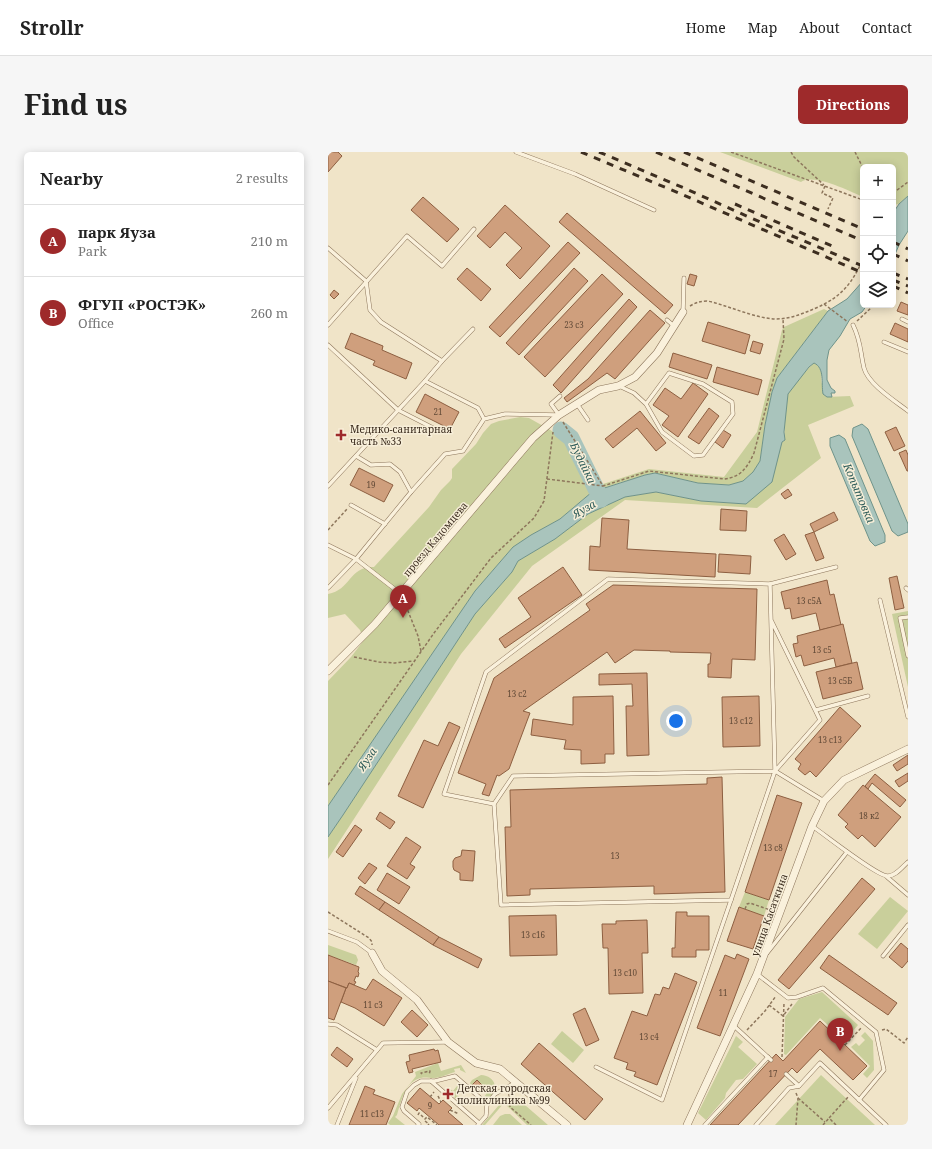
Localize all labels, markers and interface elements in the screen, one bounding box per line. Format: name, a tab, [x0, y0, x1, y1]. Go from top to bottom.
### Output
text: Strollr	[20, 15, 84, 41]
text: Home	[686, 18, 726, 37]
text: Map	[748, 18, 777, 37]
text: About	[799, 18, 840, 37]
text: Contact	[862, 18, 912, 37]
text: Find us	[24, 85, 128, 123]
button: Directions	[798, 85, 908, 124]
map controls	[860, 164, 896, 308]
button: +	[860, 164, 896, 200]
text: Nearby	[40, 167, 103, 190]
text: 2 results	[236, 169, 288, 187]
button: −	[860, 200, 896, 236]
text: парк Яуза	[78, 222, 156, 242]
text: A	[48, 232, 58, 250]
text: 210 m	[251, 232, 288, 250]
button: locate	[860, 236, 896, 272]
text: Park	[78, 242, 107, 260]
button: layers	[860, 272, 896, 308]
text: ФГУП «РОСТЭК»	[78, 294, 206, 314]
text: B	[49, 304, 57, 322]
text: 260 m	[251, 304, 288, 322]
text: Office	[78, 314, 114, 332]
house number: 23 с3	[564, 319, 584, 330]
house number: 21	[434, 406, 442, 417]
place label: Медико-санитарная часть №33	[350, 422, 452, 448]
marker: Медико-санитарная часть №33	[335, 429, 347, 441]
water label: Будайка	[567, 439, 600, 487]
water label: Копытовка	[840, 460, 879, 526]
house number: 19	[367, 479, 375, 490]
water label: Яуза	[569, 496, 599, 522]
street label: проезд Кадомцева	[400, 498, 471, 579]
pin: A	[390, 585, 416, 618]
house number: 13 с5А	[796, 595, 822, 606]
house number: 13 с5	[812, 644, 832, 655]
house number: 13 с5Б	[828, 675, 852, 686]
house number: 13 с2	[507, 688, 527, 699]
your location	[666, 711, 686, 731]
house number: 13 с12	[729, 715, 753, 726]
house number: 13 с13	[818, 734, 842, 745]
water label: Яуза	[353, 744, 380, 774]
house number: 18 к2	[859, 810, 879, 821]
house number: 13 с8	[763, 842, 783, 853]
house number: 13	[611, 850, 620, 861]
street label: улица Касаткина	[748, 871, 791, 958]
house number: 13 с16	[521, 929, 545, 940]
house number: 13 с10	[613, 967, 637, 978]
house number: 11	[719, 987, 727, 998]
house number: 11 с3	[363, 999, 383, 1010]
pin: B	[827, 1018, 853, 1051]
house number: 13 с4	[639, 1031, 659, 1042]
house number: 17	[769, 1068, 778, 1079]
place label: Детская городская поликлиника №99	[457, 1081, 551, 1107]
marker: Детская городская поликлиника №99	[442, 1088, 454, 1100]
house number: 9	[428, 1100, 432, 1111]
house number: 11 с13	[360, 1108, 384, 1119]

